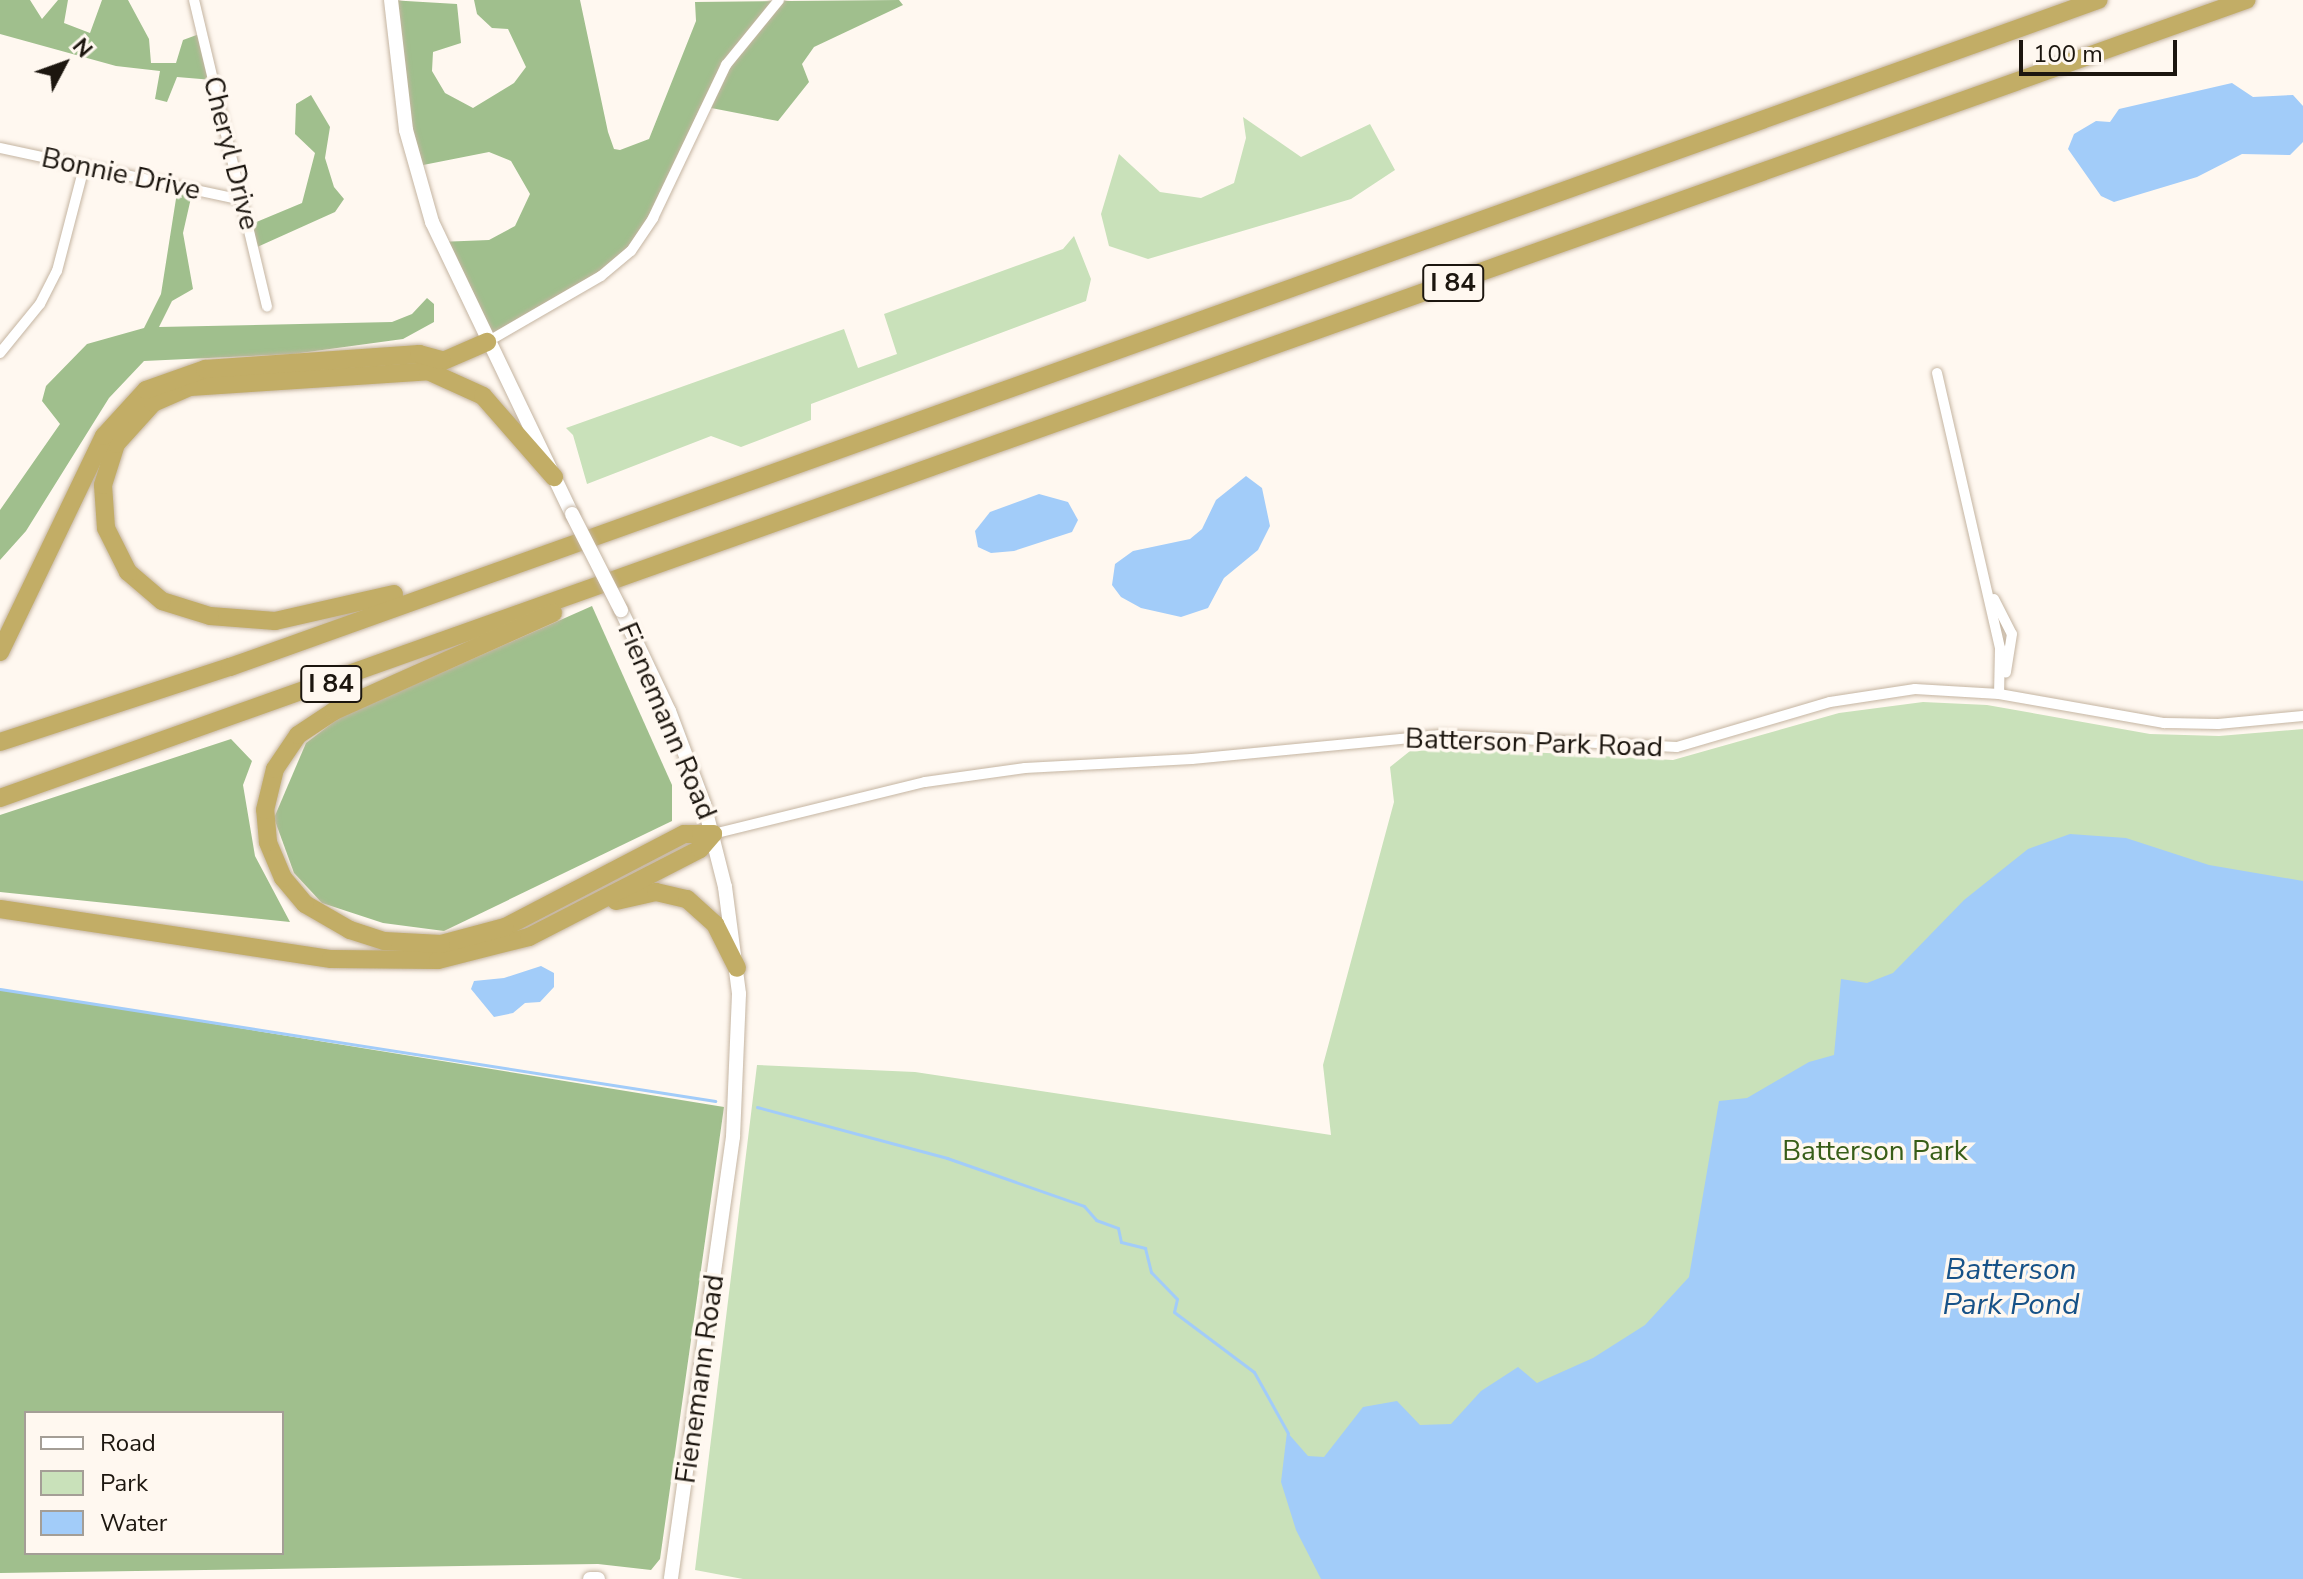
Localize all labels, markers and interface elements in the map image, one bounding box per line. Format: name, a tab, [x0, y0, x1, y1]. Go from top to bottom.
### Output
north arrow	[24, 24, 104, 104]
scale bar	[2023, 24, 2181, 74]
text: N	[65, 32, 99, 64]
text: 100 m	[2033, 38, 2103, 70]
street label: Cheryl Drive	[196, 73, 266, 233]
street label: Bonnie Drive	[39, 141, 203, 207]
road number: I 84	[1421, 261, 1485, 305]
street label: Fienemann Road	[610, 618, 724, 824]
road number: I 84	[299, 662, 363, 706]
street label: Batterson Park Road	[1404, 722, 1664, 764]
park label: Batterson Park	[1782, 1134, 1968, 1168]
water label: Batterson Park Pond	[1942, 1252, 2080, 1322]
street label: Fienemann Road	[669, 1272, 731, 1486]
legend	[24, 1411, 284, 1555]
text: Road	[100, 1427, 156, 1459]
text: Park	[100, 1467, 148, 1499]
text: Water	[100, 1507, 167, 1539]

